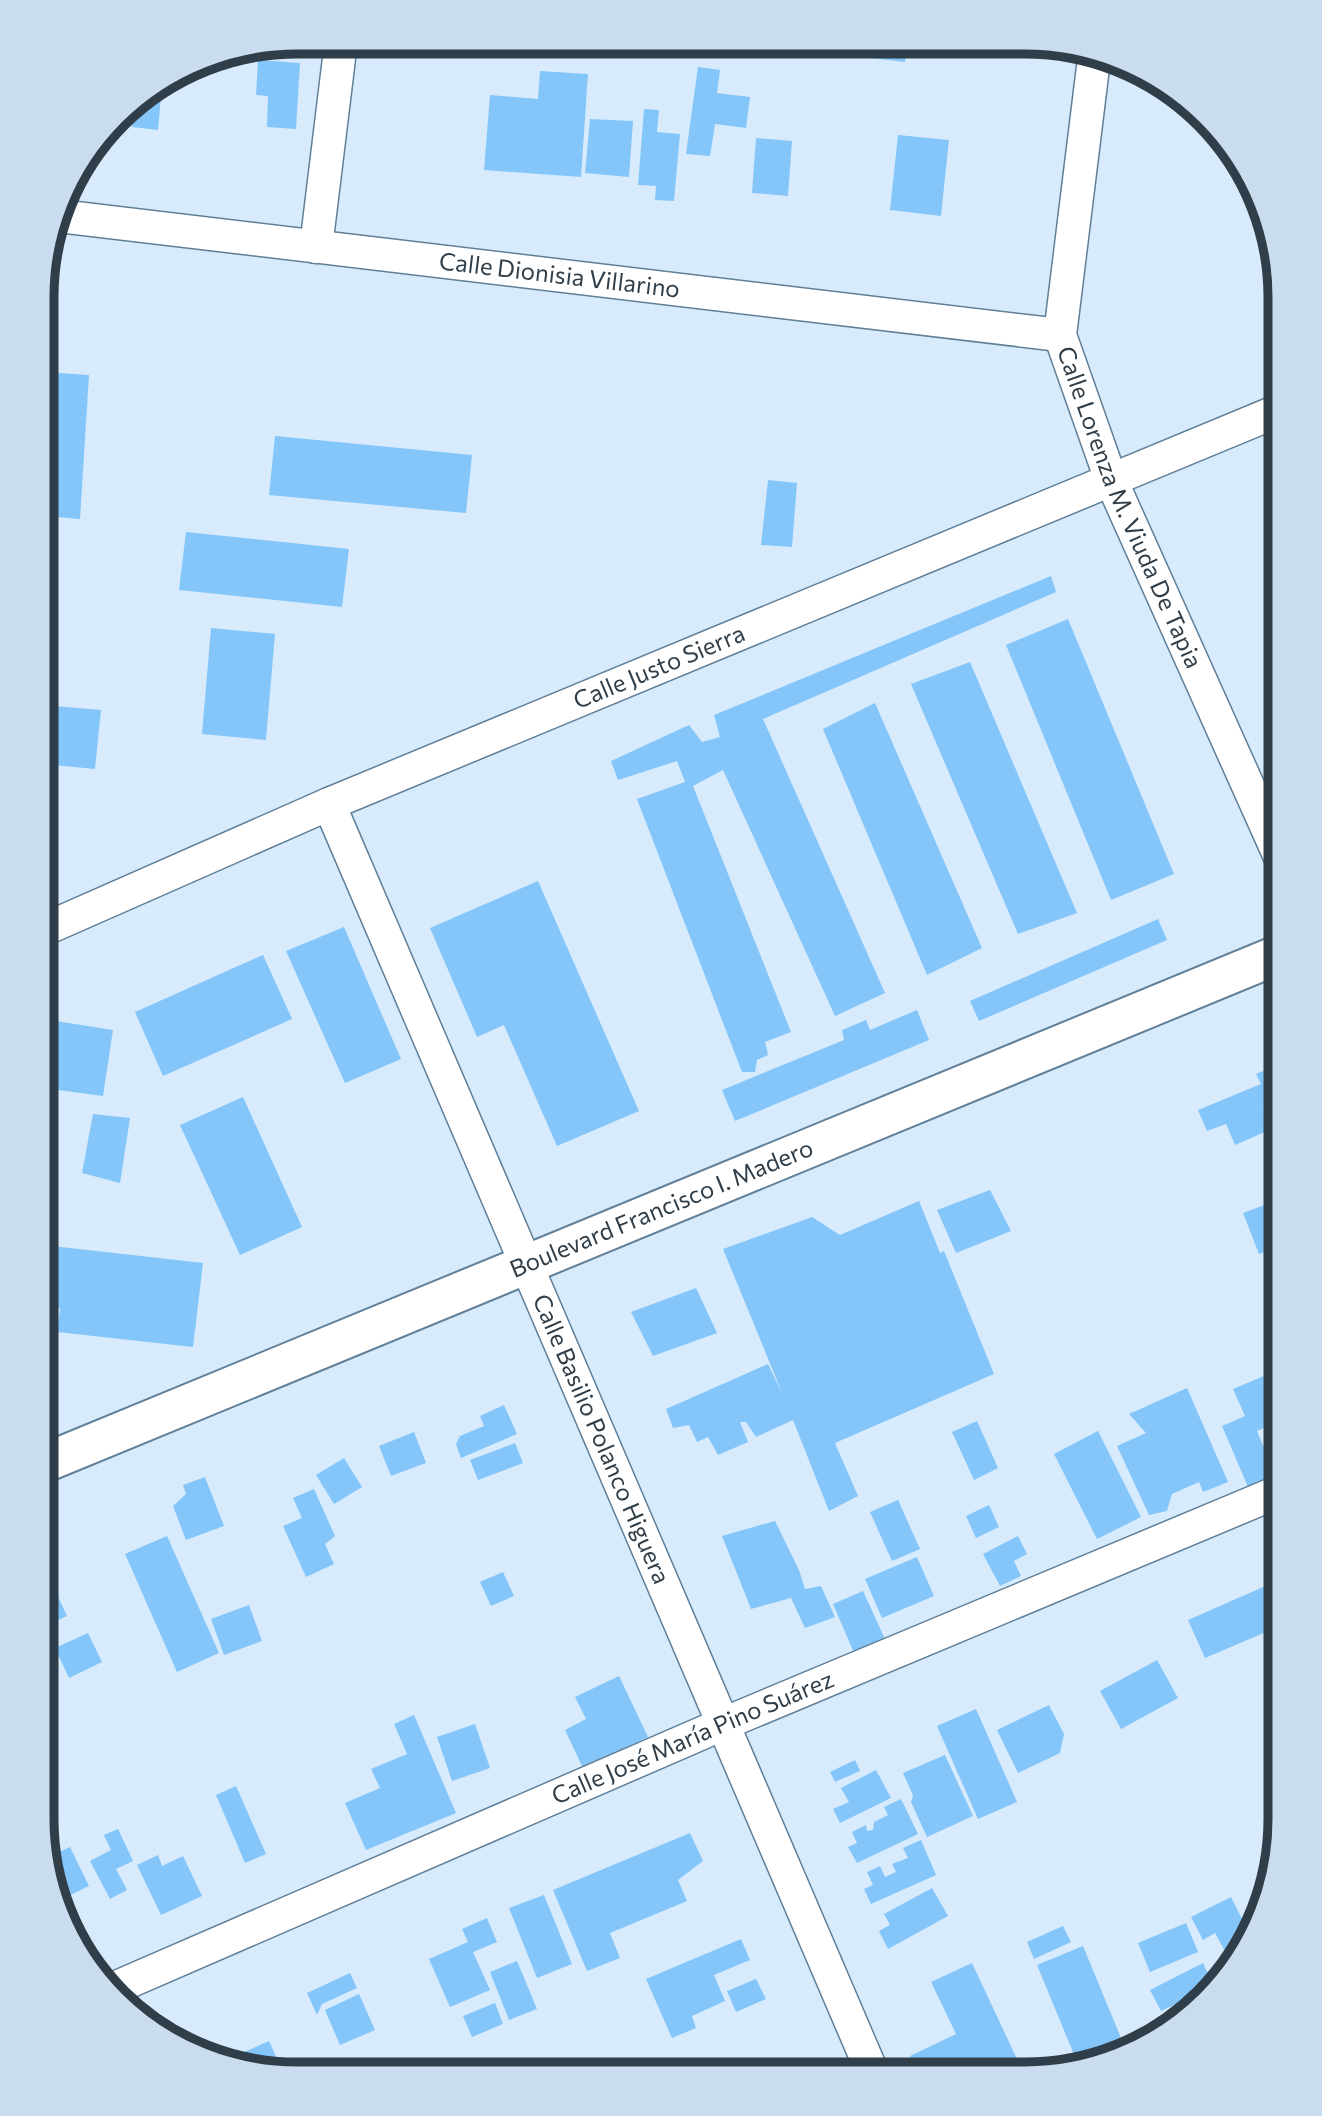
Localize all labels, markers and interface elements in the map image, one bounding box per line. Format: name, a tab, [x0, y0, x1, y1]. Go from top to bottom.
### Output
street label: Calle Dionisia Villarino	[438, 245, 682, 303]
street label: Calle Lorenza M. Viuda De Tapia	[1052, 342, 1209, 672]
street label: Calle Justo Sierra	[569, 617, 749, 714]
street label: Boulevard Francisco I. Madero	[505, 1132, 817, 1283]
street label: Calle Basilio Polanco Higuera	[528, 1289, 677, 1588]
street label: Calle José María Pino Suárez	[547, 1663, 838, 1810]

